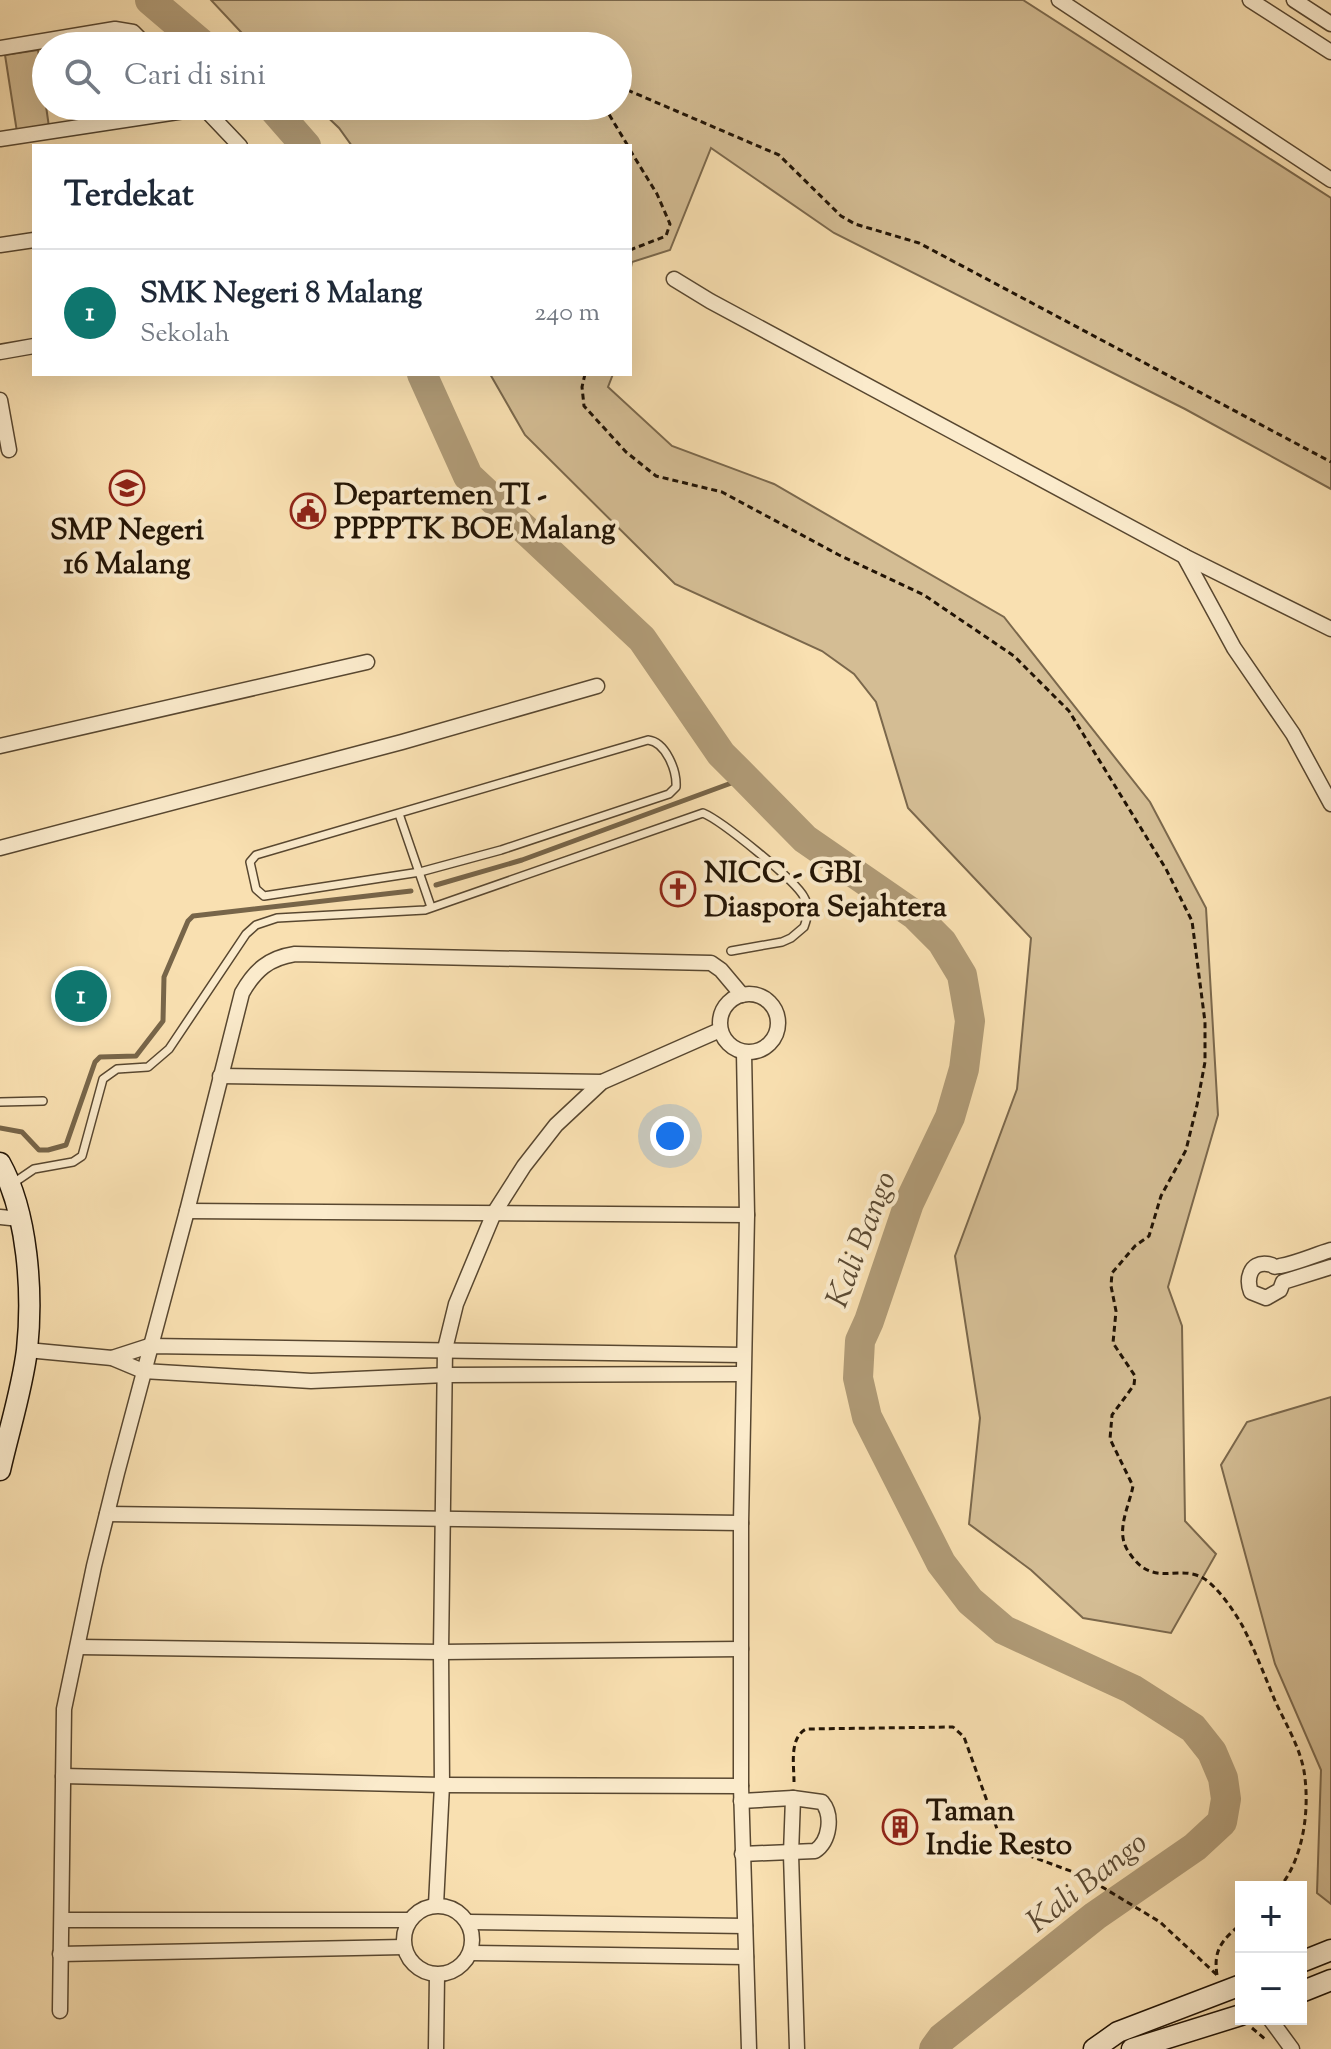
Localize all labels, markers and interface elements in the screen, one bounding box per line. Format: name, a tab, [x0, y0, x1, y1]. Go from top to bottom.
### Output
search box	[32, 32, 632, 120]
icon: search	[60, 54, 104, 98]
text: Cari di sini	[124, 55, 266, 98]
text: Terdekat	[64, 172, 194, 221]
text: SMK Negeri 8 Malang	[140, 273, 422, 316]
text: 1	[86, 295, 94, 332]
text: 240 m	[534, 295, 600, 332]
text: Sekolah	[140, 316, 230, 353]
school or university icon: SMP Negeri 16 Malang	[108, 469, 146, 507]
place label: Departemen TI - PPPPTK BOE Malang	[334, 475, 616, 552]
public building icon: Departemen TI - PPPPTK BOE Malang	[289, 492, 327, 530]
place label: SMP Negeri 16 Malang	[50, 510, 205, 587]
place label: NICC - GBI Diaspora Sejahtera	[704, 853, 947, 930]
church icon: NICC - GBI Diaspora Sejahtera	[659, 870, 697, 908]
pin: 1	[55, 966, 107, 1026]
your location	[650, 1116, 690, 1156]
water label: Kali Bango	[816, 1165, 910, 1315]
place label: Taman Indie Resto	[926, 1791, 1072, 1868]
building icon: Taman Indie Resto	[881, 1808, 919, 1846]
water label: Kali Bango	[1018, 1821, 1158, 1945]
map controls	[1235, 1881, 1307, 2025]
button: +	[1235, 1881, 1307, 1953]
button: −	[1235, 1953, 1307, 2025]

